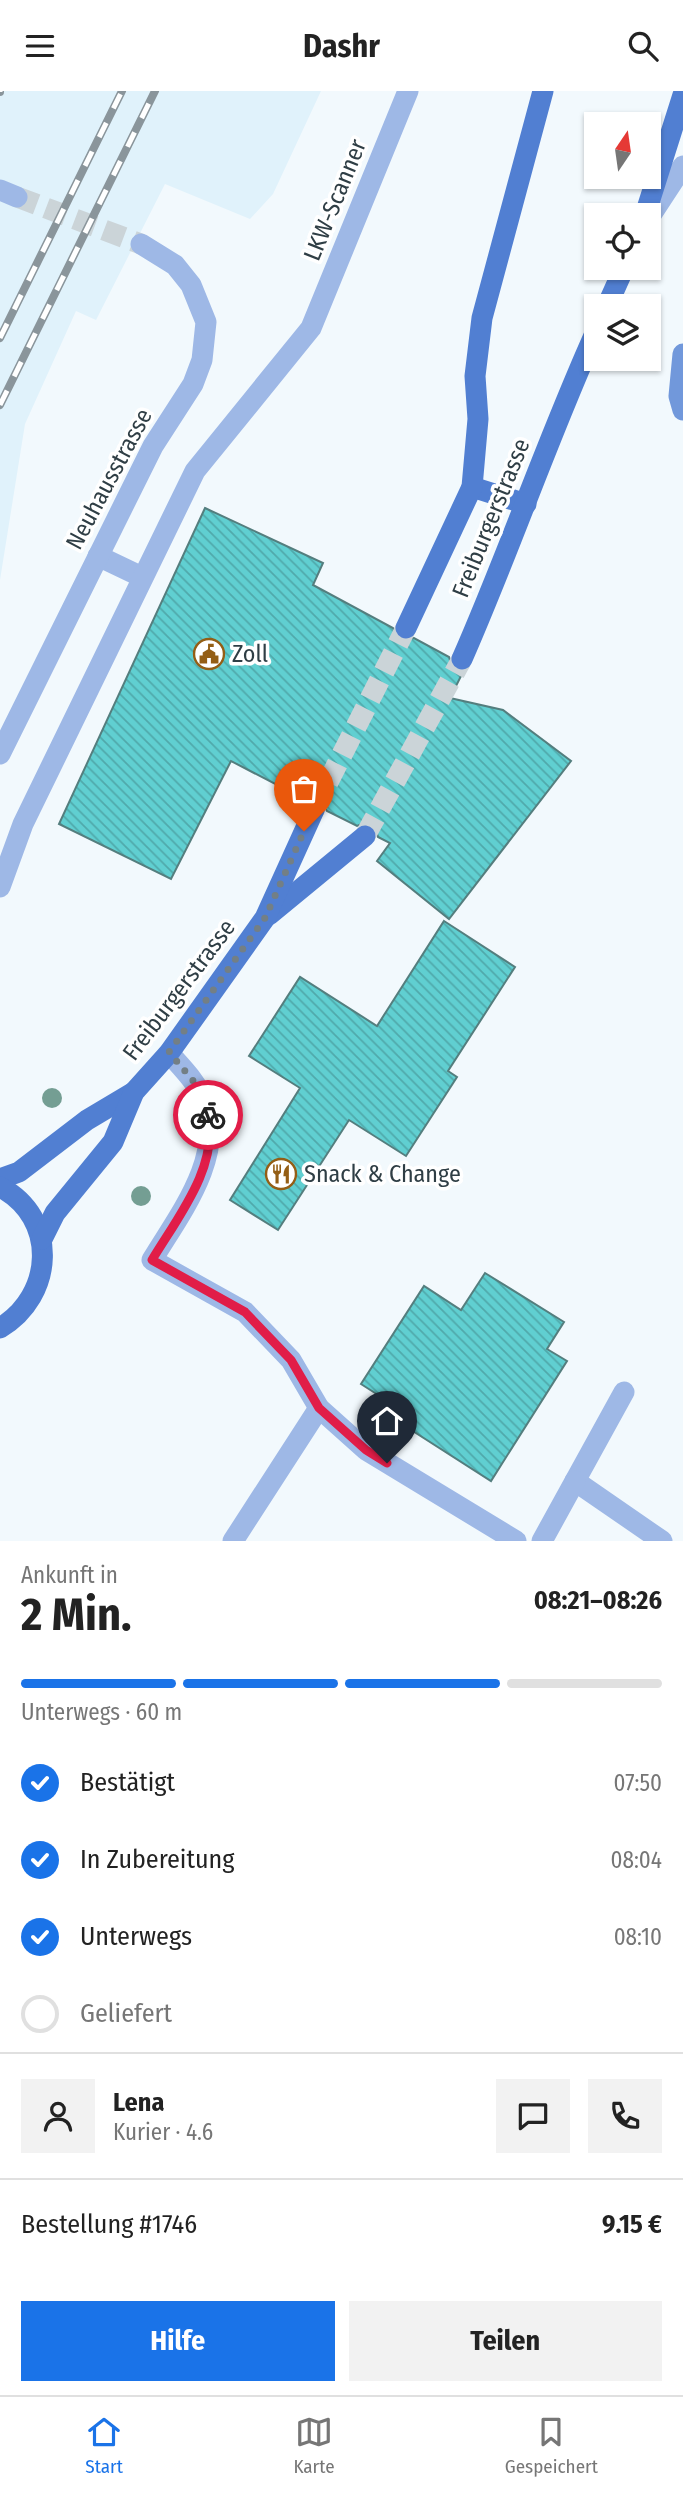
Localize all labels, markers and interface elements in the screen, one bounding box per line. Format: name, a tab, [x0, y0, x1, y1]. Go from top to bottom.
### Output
icon: menu	[21, 27, 59, 65]
text: Dashr	[303, 27, 380, 65]
icon: search	[624, 27, 662, 65]
north arrow	[584, 112, 662, 189]
map controls	[584, 112, 661, 371]
street label: LKW-Scanner	[298, 135, 372, 265]
button: locate	[584, 203, 661, 280]
button: layers	[584, 294, 661, 371]
street label: Neuhausstrasse	[60, 404, 158, 554]
street label: Freiburgerstrasse	[446, 434, 536, 602]
public building icon: Zoll	[192, 637, 226, 671]
place label: Zoll	[232, 640, 268, 668]
pin	[274, 759, 334, 831]
icon: bag	[285, 770, 323, 808]
street label: Freiburgerstrasse	[117, 914, 241, 1066]
courier	[173, 1080, 243, 1150]
icon: bike	[189, 1096, 227, 1134]
restaurant icon: Snack & Change	[264, 1157, 298, 1191]
place label: Snack & Change	[304, 1160, 461, 1188]
pin	[357, 1391, 417, 1463]
icon: home	[368, 1402, 406, 1440]
text: Ankunft in	[21, 1561, 118, 1589]
text: 08:21–08:26	[534, 1585, 662, 1616]
text: 2 Min.	[21, 1587, 132, 1642]
text: Unterwegs · 60 m	[21, 1698, 182, 1726]
icon: check	[21, 1764, 59, 1802]
text: Bestätigt	[80, 1767, 175, 1798]
text: 07:50	[614, 1769, 662, 1797]
icon: check	[21, 1841, 59, 1879]
text: In Zubereitung	[80, 1844, 234, 1875]
text: 08:04	[611, 1846, 662, 1874]
icon: check	[21, 1918, 59, 1956]
text: Unterwegs	[80, 1921, 192, 1952]
text: 08:10	[614, 1923, 662, 1951]
text: Geliefert	[80, 1998, 172, 2029]
button: person	[21, 2079, 95, 2153]
button: chat	[496, 2079, 570, 2153]
button: phone	[588, 2079, 662, 2153]
text: Lena	[113, 2087, 164, 2118]
text: Kurier · 4.6	[113, 2118, 213, 2146]
text: Bestellung #1746	[21, 2209, 197, 2240]
text: 9.15 €	[602, 2209, 662, 2240]
button: Hilfe	[21, 2301, 335, 2381]
button: Teilen	[349, 2301, 662, 2381]
tab: Start	[85, 2413, 123, 2478]
tab: Karte	[293, 2413, 335, 2478]
tab: Gespeichert	[505, 2413, 598, 2478]

